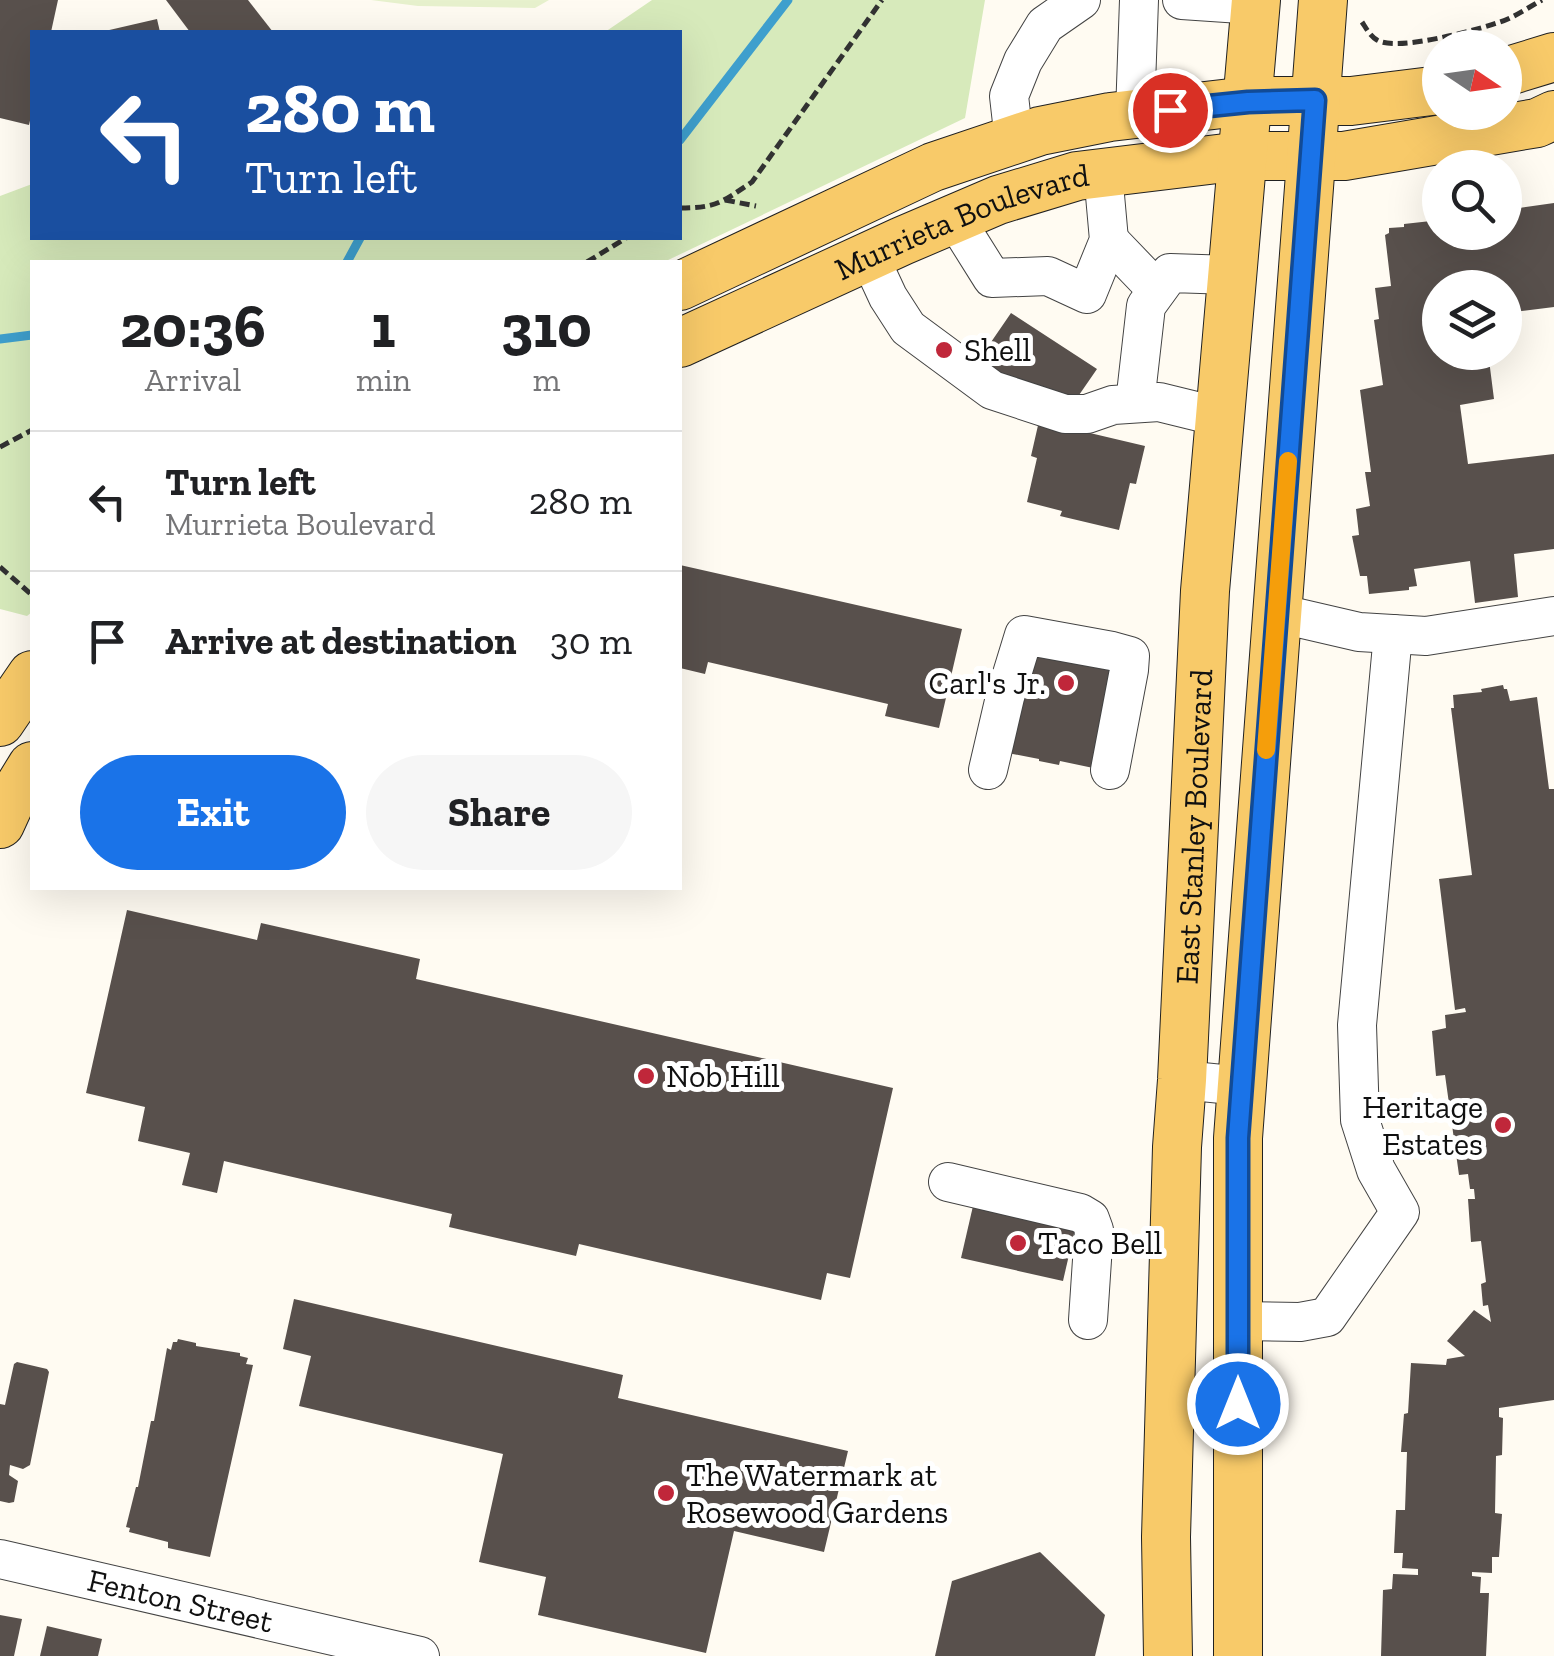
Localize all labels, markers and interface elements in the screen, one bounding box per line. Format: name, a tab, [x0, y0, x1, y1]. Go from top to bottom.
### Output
north arrow	[1422, 30, 1522, 130]
map controls	[1422, 30, 1522, 370]
text: 280 m	[245, 66, 435, 150]
pin	[1128, 68, 1213, 153]
icon: left	[80, 70, 210, 200]
icon: arrive	[1143, 83, 1198, 138]
button: search	[1422, 150, 1522, 250]
text: Turn left	[245, 151, 417, 205]
street label: Murrieta Boulevard	[829, 156, 1092, 288]
button: layers	[1422, 270, 1522, 370]
text: 20:36	[120, 290, 266, 362]
text: 1	[371, 290, 396, 362]
text: 310	[501, 290, 592, 362]
place label: Shell	[964, 331, 1031, 369]
marker: Shell	[933, 339, 955, 361]
text: Arrival	[145, 361, 241, 399]
text: min	[356, 361, 411, 399]
text: m	[533, 361, 560, 399]
text: Turn left	[165, 459, 316, 505]
icon: left	[80, 474, 135, 529]
text: 280 m	[529, 478, 632, 524]
text: Murrieta Boulevard	[165, 505, 435, 543]
icon: arrive	[80, 614, 135, 669]
text: Arrive at destination	[165, 618, 516, 664]
text: 30 m	[550, 618, 632, 664]
place label: Carl's Jr.	[929, 664, 1046, 702]
street label: East Stanley Boulevard	[1168, 668, 1220, 985]
marker: Carl's Jr.	[1055, 672, 1077, 694]
button: Exit	[80, 755, 346, 870]
button: Share	[366, 755, 632, 870]
place label: Nob Hill	[666, 1057, 780, 1095]
marker: Nob Hill	[635, 1065, 657, 1087]
place label: Heritage Estates	[1362, 1088, 1483, 1163]
marker: Heritage Estates	[1492, 1114, 1514, 1136]
place label: Taco Bell	[1038, 1224, 1162, 1262]
marker: Taco Bell	[1007, 1232, 1029, 1254]
position arrow	[1186, 1352, 1290, 1456]
place label: The Watermark at Rosewood Gardens	[686, 1456, 948, 1531]
marker: The Watermark at Rosewood Gardens	[655, 1482, 677, 1504]
street label: Fenton Street	[84, 1561, 277, 1640]

